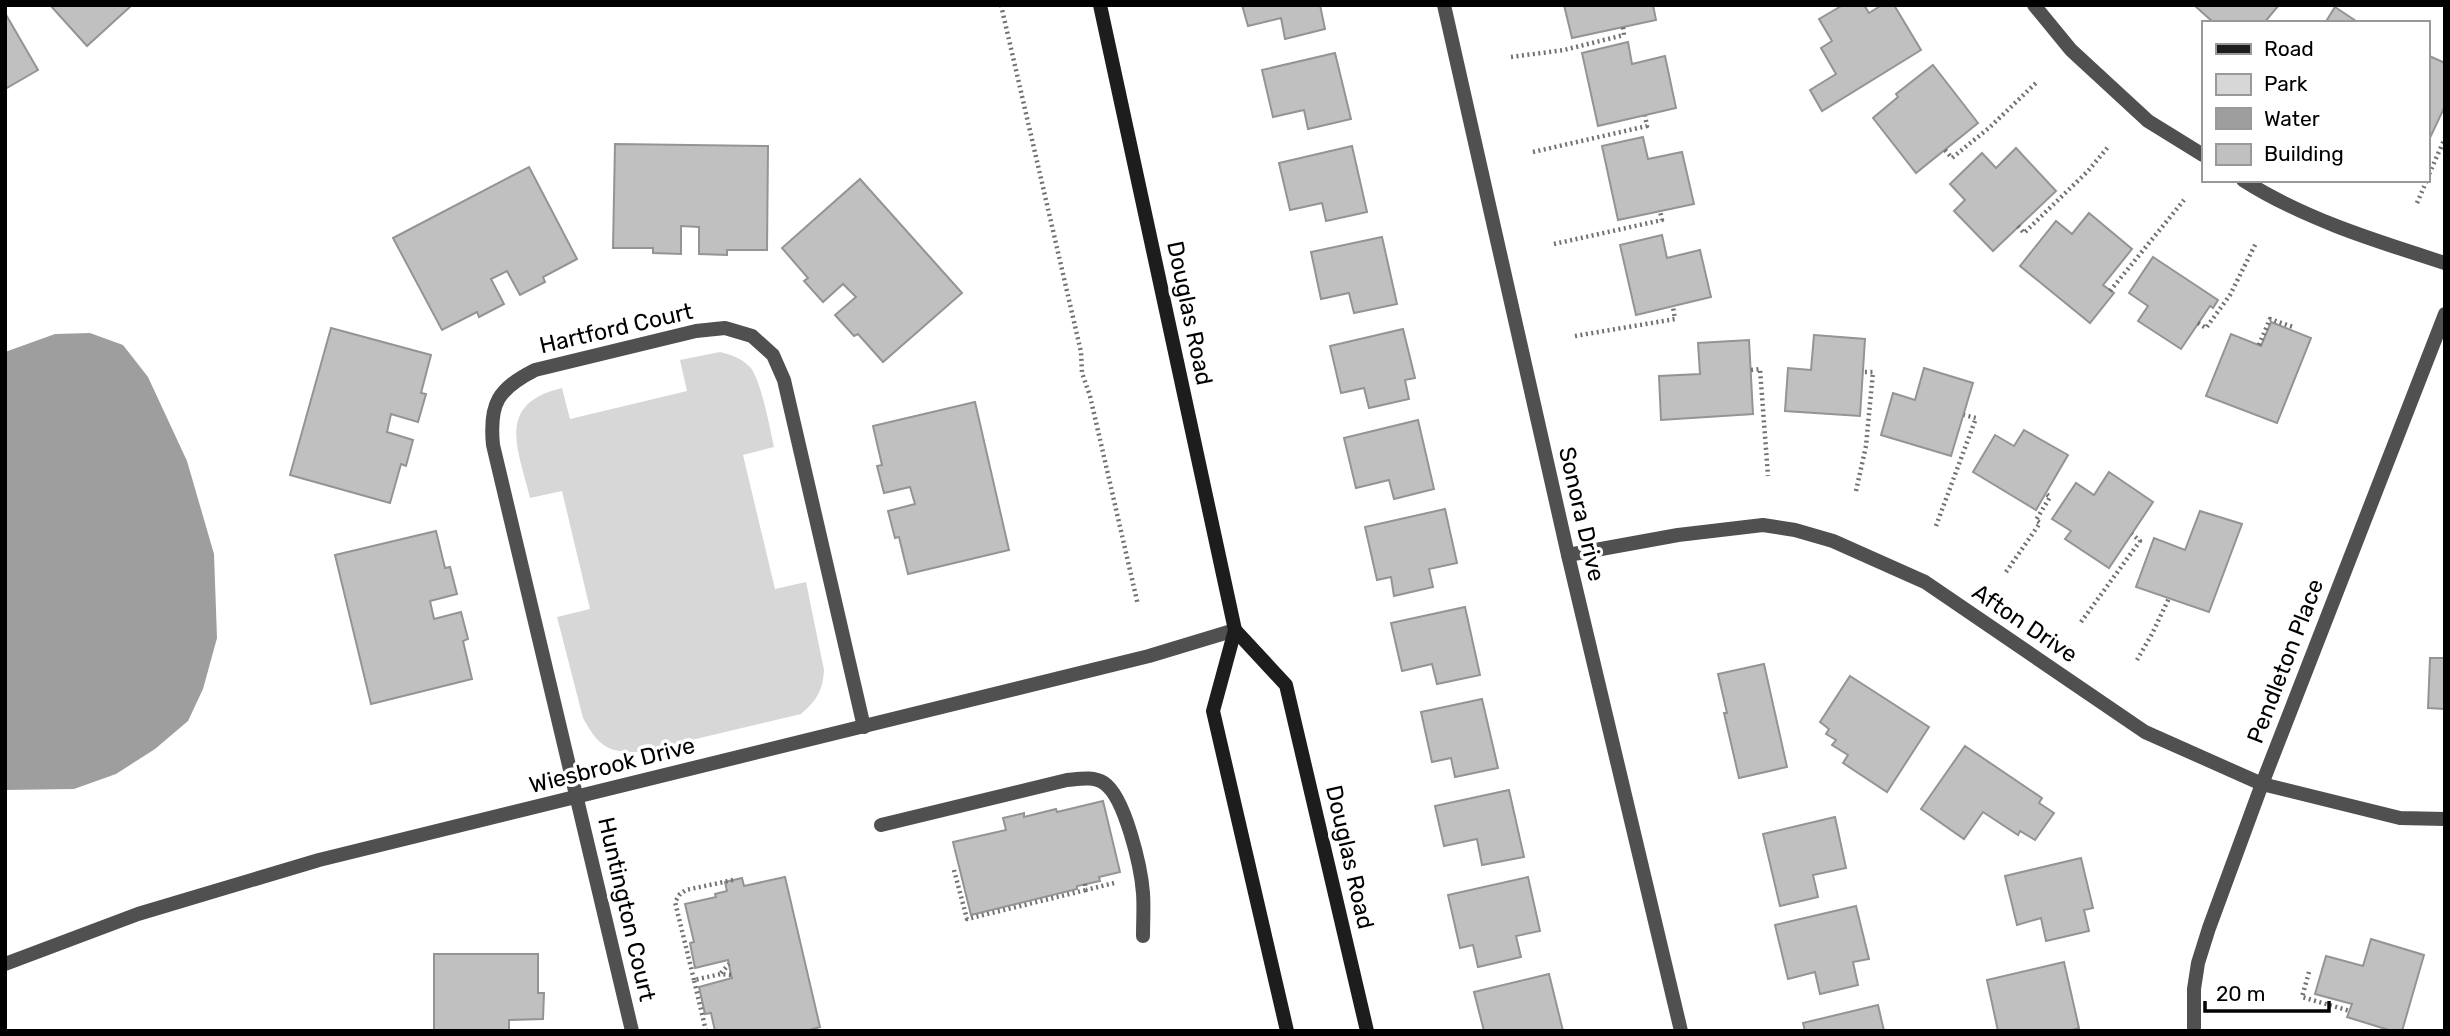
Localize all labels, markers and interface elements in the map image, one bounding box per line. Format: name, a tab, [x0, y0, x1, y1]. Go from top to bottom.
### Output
legend	[2202, 21, 2429, 182]
text: Road	[2264, 36, 2314, 61]
text: Park	[2264, 71, 2308, 96]
text: Water	[2264, 106, 2320, 131]
text: Building	[2264, 141, 2344, 166]
street label: Douglas Road	[1161, 238, 1219, 388]
street label: Hartford Court	[537, 297, 695, 359]
street label: Sonora Drive	[1553, 444, 1611, 584]
street label: Pendleton Place	[2241, 575, 2329, 747]
street label: Afton Drive	[1967, 578, 2083, 668]
street label: Wiesbrook Drive	[526, 731, 698, 799]
street label: Douglas Road	[1320, 782, 1380, 932]
street label: Huntington Court	[592, 814, 662, 1004]
scale bar	[2205, 970, 2329, 1014]
text: 20 m	[2216, 981, 2265, 1006]

